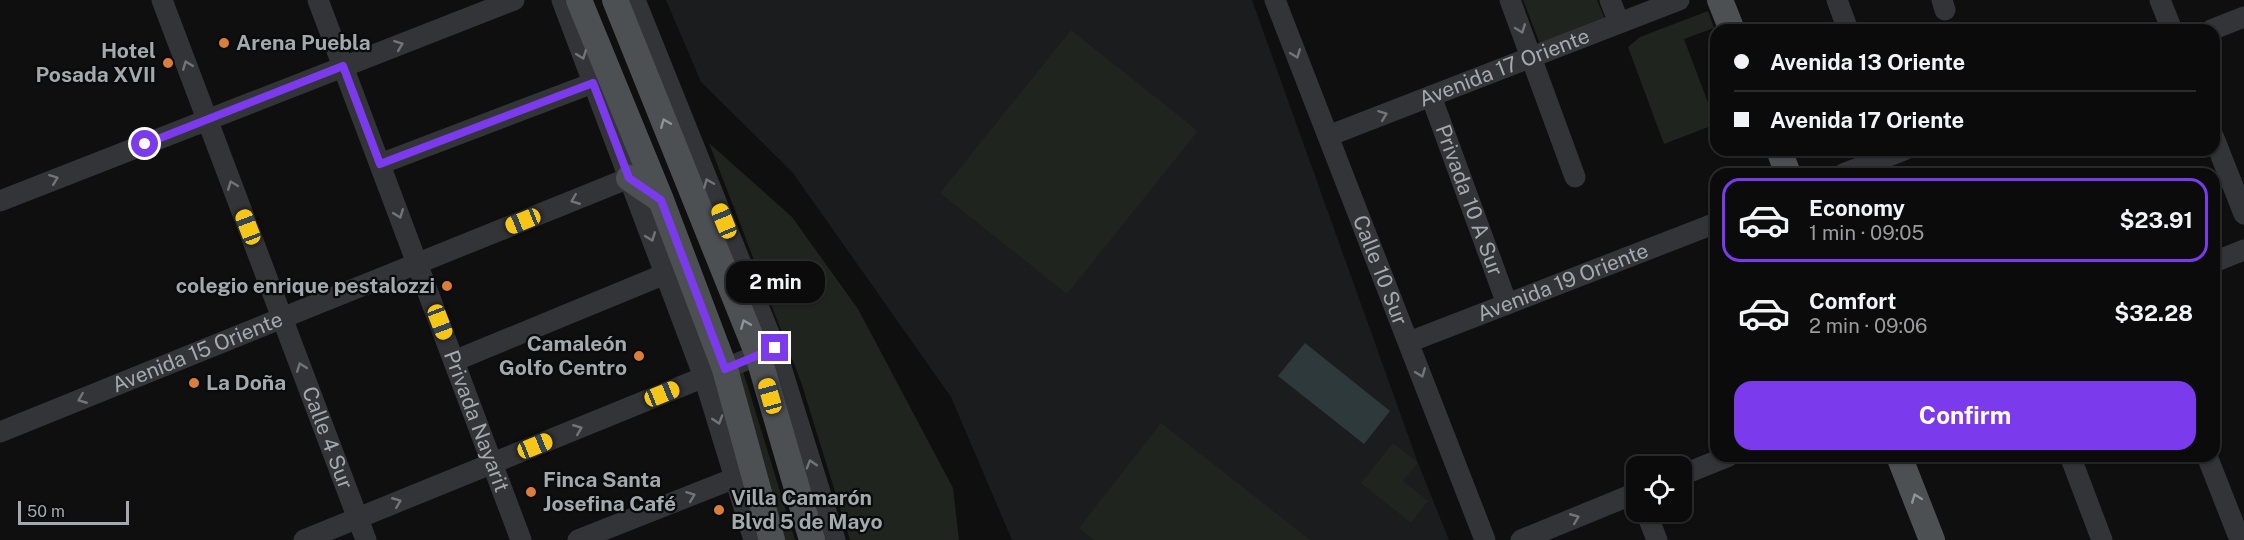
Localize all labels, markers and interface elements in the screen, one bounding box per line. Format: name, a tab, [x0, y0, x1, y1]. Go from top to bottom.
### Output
street label: Avenida 17 Oriente	[1415, 23, 1593, 112]
one-way arrow	[1513, 23, 1526, 34]
place label: Arena Puebla	[236, 30, 371, 55]
marker: Arena Puebla	[217, 36, 231, 50]
place label: Hotel Posada XVII	[35, 38, 156, 87]
one-way arrow	[392, 40, 403, 52]
one-way arrow	[1289, 48, 1301, 59]
one-way arrow	[575, 49, 588, 60]
text: Avenida 13 Oriente	[1770, 49, 1965, 75]
marker: Hotel Posada XVII	[161, 56, 175, 70]
one-way arrow	[181, 60, 194, 70]
text: Avenida 17 Oriente	[1770, 107, 1964, 133]
one-way arrow	[1376, 110, 1387, 122]
one-way arrow	[660, 118, 672, 129]
street label: Privada 10 A Sur	[1430, 121, 1509, 279]
route start	[131, 130, 158, 157]
one-way arrow	[49, 174, 59, 187]
one-way arrow	[703, 178, 715, 189]
one-way arrow	[227, 180, 239, 191]
one-way arrow	[570, 193, 581, 205]
icon: car	[1737, 193, 1791, 247]
text: Economy	[1809, 195, 1905, 221]
car	[709, 201, 739, 241]
car	[503, 206, 543, 236]
car	[233, 207, 263, 247]
text: $23.91	[2120, 207, 2193, 233]
one-way arrow	[391, 208, 404, 218]
street label: Calle 10 Sur	[1348, 212, 1413, 329]
text: 1 min · 09:05	[1809, 221, 1924, 245]
one-way arrow	[644, 231, 657, 242]
street label: Avenida 19 Oriente	[1474, 237, 1652, 326]
callout: 2 min	[726, 261, 824, 303]
text: 2 min	[749, 270, 802, 294]
place label: colegio enrique pestalozzi	[176, 273, 435, 298]
marker: colegio enrique pestalozzi	[440, 279, 454, 293]
icon: car	[1737, 286, 1791, 340]
text: Comfort	[1809, 288, 1896, 314]
text: $32.28	[2114, 300, 2193, 326]
car	[425, 302, 455, 342]
street label: Avenida 15 Oriente	[108, 306, 286, 397]
text: 2 min · 09:06	[1809, 314, 1928, 338]
one-way arrow	[740, 319, 752, 330]
place label: Camaleón Golfo Centro	[499, 331, 627, 380]
route end	[761, 334, 788, 361]
street label: Privada Nayarit	[439, 347, 515, 495]
marker: Camaleón Golfo Centro	[632, 349, 646, 363]
one-way arrow	[295, 363, 308, 373]
one-way arrow	[1413, 367, 1426, 378]
place label: La Doña	[206, 370, 286, 395]
marker: La Doña	[187, 376, 201, 390]
car	[756, 376, 784, 416]
car	[642, 379, 682, 409]
button: Confirm	[1734, 381, 2196, 450]
street label: Calle 4 Sur	[297, 383, 359, 492]
one-way arrow	[78, 392, 89, 404]
one-way arrow	[711, 414, 723, 425]
one-way arrow	[571, 424, 582, 436]
car	[515, 431, 555, 461]
map controls	[1626, 456, 1692, 522]
button: locate	[1626, 456, 1692, 522]
one-way arrow	[806, 459, 818, 470]
place label: Finca Santa Josefina Café	[543, 467, 676, 516]
marker: Finca Santa Josefina Café	[524, 485, 538, 499]
place label: Villa Camarón Blvd 5 de Mayo	[731, 485, 883, 534]
one-way arrow	[686, 490, 696, 503]
one-way arrow	[1911, 493, 1923, 504]
one-way arrow	[391, 497, 402, 509]
scale bar	[18, 498, 129, 526]
text: 50 m	[27, 502, 65, 521]
marker: Villa Camarón Blvd 5 de Mayo	[712, 503, 726, 517]
one-way arrow	[1569, 513, 1580, 525]

